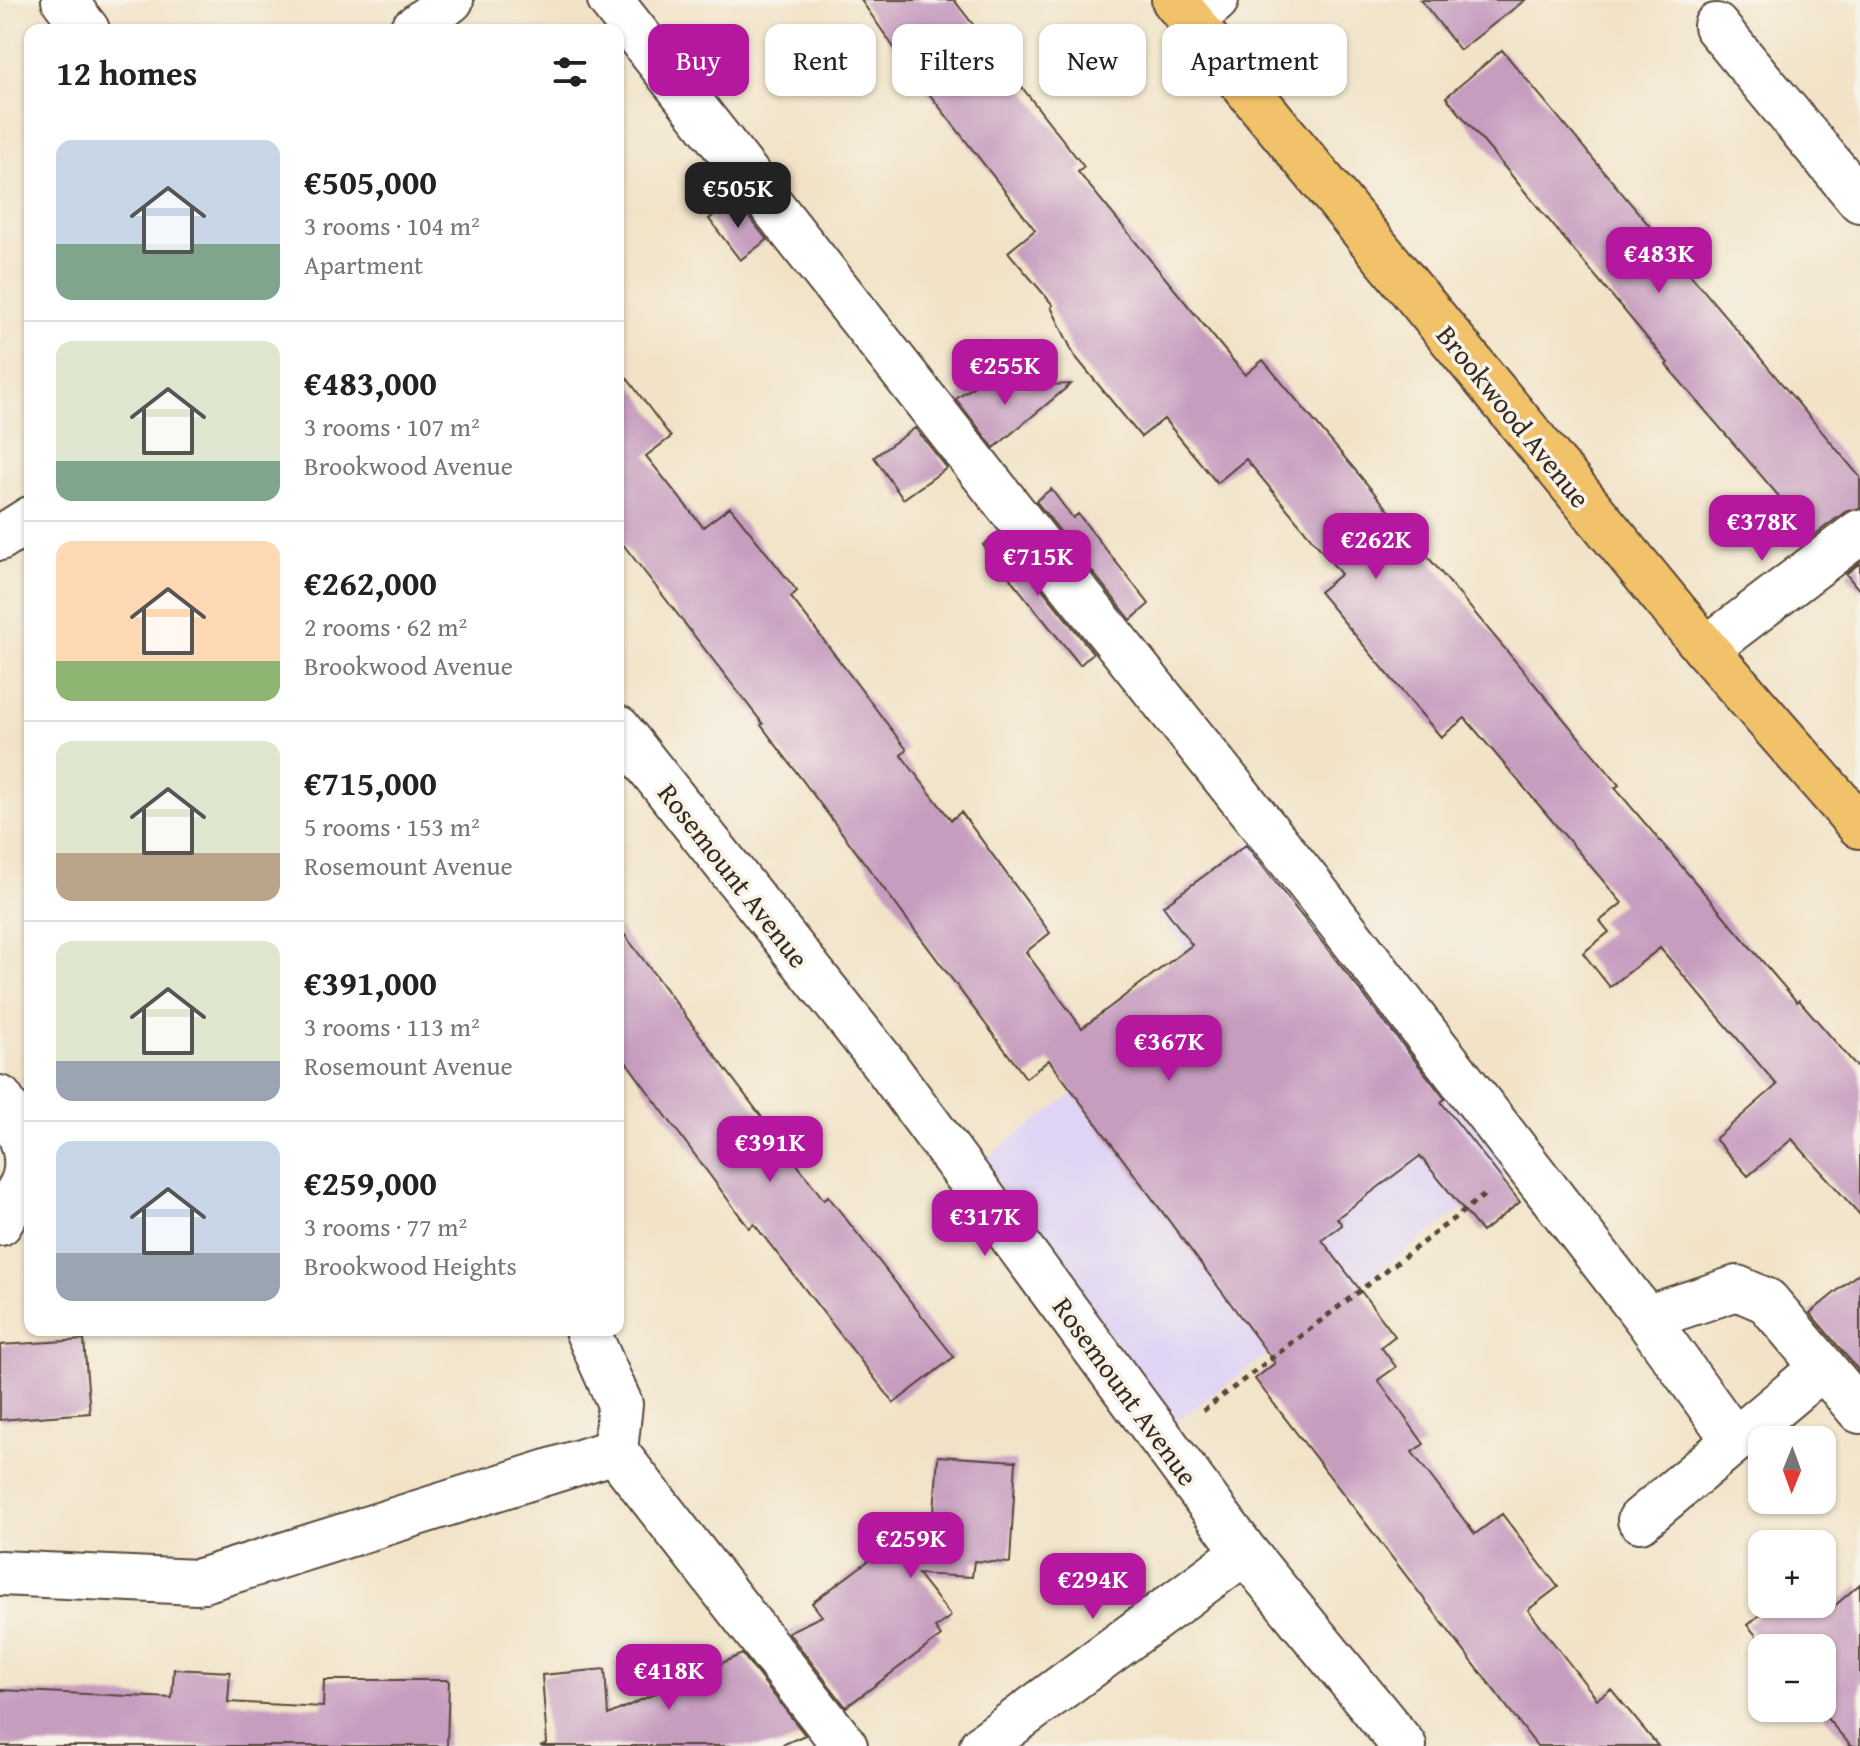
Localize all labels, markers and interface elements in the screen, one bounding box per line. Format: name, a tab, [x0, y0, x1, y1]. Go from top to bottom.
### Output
chip: Buy	[648, 24, 749, 96]
chip: Rent	[765, 24, 876, 96]
chip: Filters	[892, 24, 1023, 96]
chip: New	[1039, 24, 1146, 96]
chip: Apartment	[1162, 24, 1347, 96]
text: 12 homes	[56, 48, 197, 97]
icon: filters	[548, 50, 592, 94]
text: €505,000	[304, 157, 437, 206]
pin: €505K	[682, 162, 794, 230]
text: €505K	[703, 168, 773, 207]
icon: home	[120, 172, 216, 268]
text: 3 rooms · 104 m²	[304, 206, 480, 245]
pin: €483K	[1603, 227, 1715, 295]
text: €483K	[1624, 233, 1694, 272]
text: Apartment	[304, 245, 423, 284]
street label: Brookwood Avenue	[1427, 316, 1601, 516]
pin: €255K	[949, 339, 1061, 407]
text: €255K	[970, 345, 1040, 384]
text: €483,000	[304, 358, 437, 407]
icon: home	[120, 373, 216, 469]
text: 3 rooms · 107 m²	[304, 407, 480, 446]
text: Brookwood Avenue	[304, 446, 513, 485]
pin: €378K	[1706, 495, 1818, 563]
text: €378K	[1727, 501, 1797, 540]
pin: €262K	[1320, 513, 1432, 581]
text: €262K	[1341, 519, 1411, 558]
pin: €715K	[982, 530, 1094, 598]
text: €715K	[1003, 536, 1073, 575]
text: €262,000	[304, 558, 437, 607]
icon: home	[120, 573, 216, 669]
text: 2 rooms · 62 m²	[304, 607, 467, 646]
text: Brookwood Avenue	[304, 646, 513, 685]
text: €715,000	[304, 758, 437, 807]
icon: home	[120, 773, 216, 869]
street label: Rosemount Avenue	[649, 774, 819, 976]
text: 5 rooms · 153 m²	[304, 807, 480, 846]
text: Rosemount Avenue	[304, 846, 513, 885]
text: €391,000	[304, 958, 437, 1007]
icon: home	[120, 973, 216, 1069]
text: 3 rooms · 113 m²	[304, 1007, 480, 1046]
pin: €367K	[1113, 1015, 1225, 1083]
text: €367K	[1134, 1021, 1204, 1060]
text: Rosemount Avenue	[304, 1046, 513, 1085]
pin: €391K	[714, 1116, 826, 1184]
text: €391K	[735, 1122, 805, 1161]
text: €259,000	[304, 1158, 437, 1207]
icon: home	[120, 1173, 216, 1269]
pin: €317K	[929, 1190, 1041, 1258]
text: €317K	[950, 1196, 1020, 1235]
text: 3 rooms · 77 m²	[304, 1207, 467, 1246]
text: Brookwood Heights	[304, 1246, 517, 1285]
street label: Rosemount Avenue	[1043, 1288, 1209, 1494]
north arrow	[1748, 1426, 1836, 1514]
map controls	[1748, 1426, 1836, 1722]
pin: €259K	[855, 1512, 967, 1580]
text: €259K	[876, 1518, 946, 1557]
button: +	[1748, 1530, 1836, 1618]
pin: €294K	[1037, 1553, 1149, 1621]
text: €294K	[1058, 1559, 1128, 1598]
button: −	[1748, 1634, 1836, 1722]
pin: €418K	[613, 1644, 725, 1712]
text: €418K	[634, 1650, 704, 1689]

